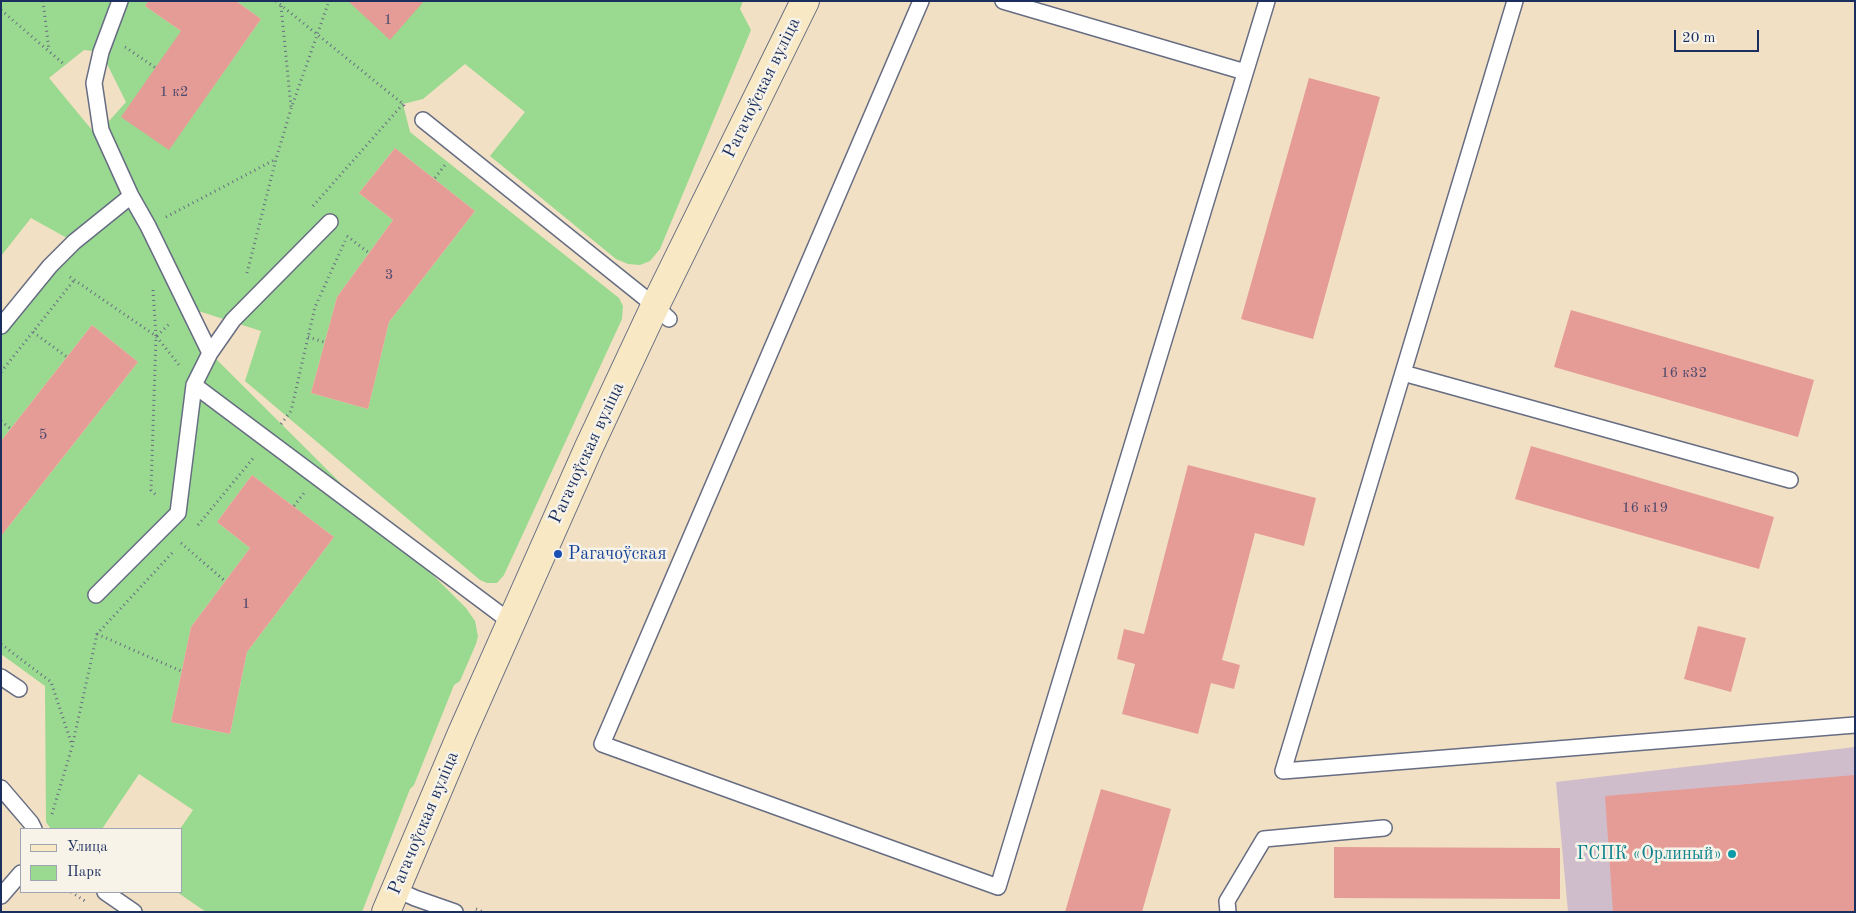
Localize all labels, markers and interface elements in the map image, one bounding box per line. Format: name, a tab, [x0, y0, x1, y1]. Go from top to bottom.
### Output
house number: 1	[384, 11, 392, 29]
street label: Рагачоўская вуліца	[719, 14, 805, 162]
scale bar	[1676, 20, 1761, 52]
text: 20 m	[1682, 31, 1716, 46]
house number: 1 к2	[159, 83, 189, 101]
house number: 3	[385, 266, 393, 284]
house number: 16 к32	[1661, 364, 1707, 382]
street label: Рагачоўская вуліца	[545, 379, 629, 527]
house number: 5	[39, 426, 47, 444]
house number: 16 к19	[1622, 499, 1668, 517]
place label: Рагачоўская	[568, 543, 667, 565]
marker: Рагачоўская	[552, 548, 564, 560]
house number: 1	[242, 595, 250, 613]
street label: Рагачоўская вуліца	[384, 748, 464, 898]
legend	[20, 828, 182, 893]
text: Улица	[67, 840, 108, 855]
place label: ГСПК «Орлиный»	[1577, 843, 1722, 865]
marker: ГСПК «Орлиный»	[1726, 848, 1738, 860]
text: Парк	[67, 865, 102, 880]

